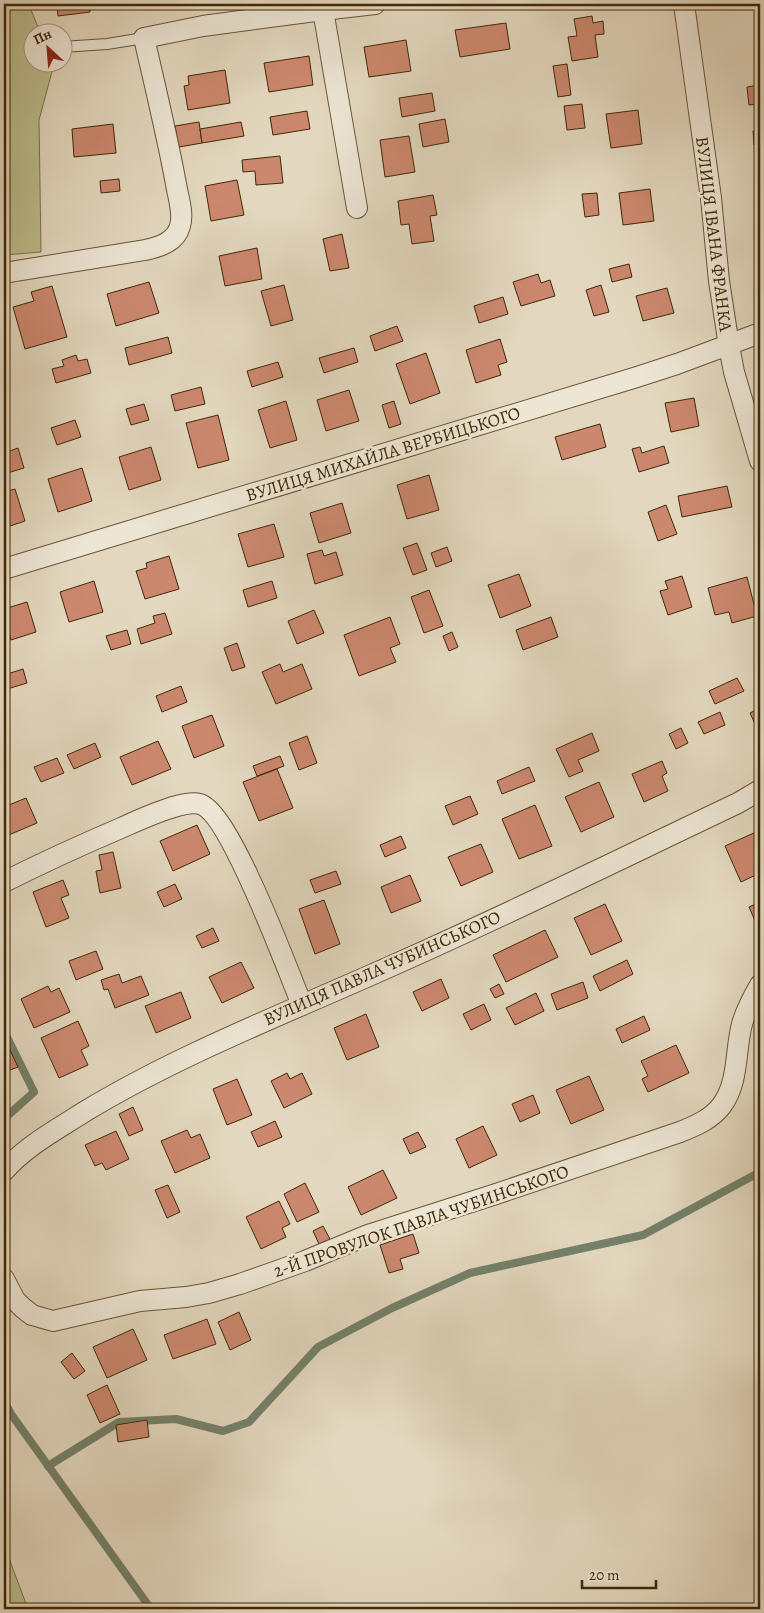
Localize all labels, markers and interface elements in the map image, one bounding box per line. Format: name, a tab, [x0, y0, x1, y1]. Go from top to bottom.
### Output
north arrow	[22, 22, 72, 72]
text: Пн	[30, 24, 55, 49]
street label: ВУЛИЦЯ ІВАНА ФРАНКА	[690, 135, 738, 333]
street label: ВУЛИЦЯ МИХАЙЛА ВЕРБИЦЬКОГО	[243, 401, 523, 507]
street label: ВУЛИЦЯ ПАВЛА ЧУБИНСЬКОГО	[260, 905, 504, 1031]
street label: 2-Й ПРОВУЛОК ПАВЛА ЧУБИНСЬКОГО	[270, 1159, 572, 1283]
scale bar	[582, 1558, 655, 1590]
text: 20 m	[589, 1565, 620, 1585]

